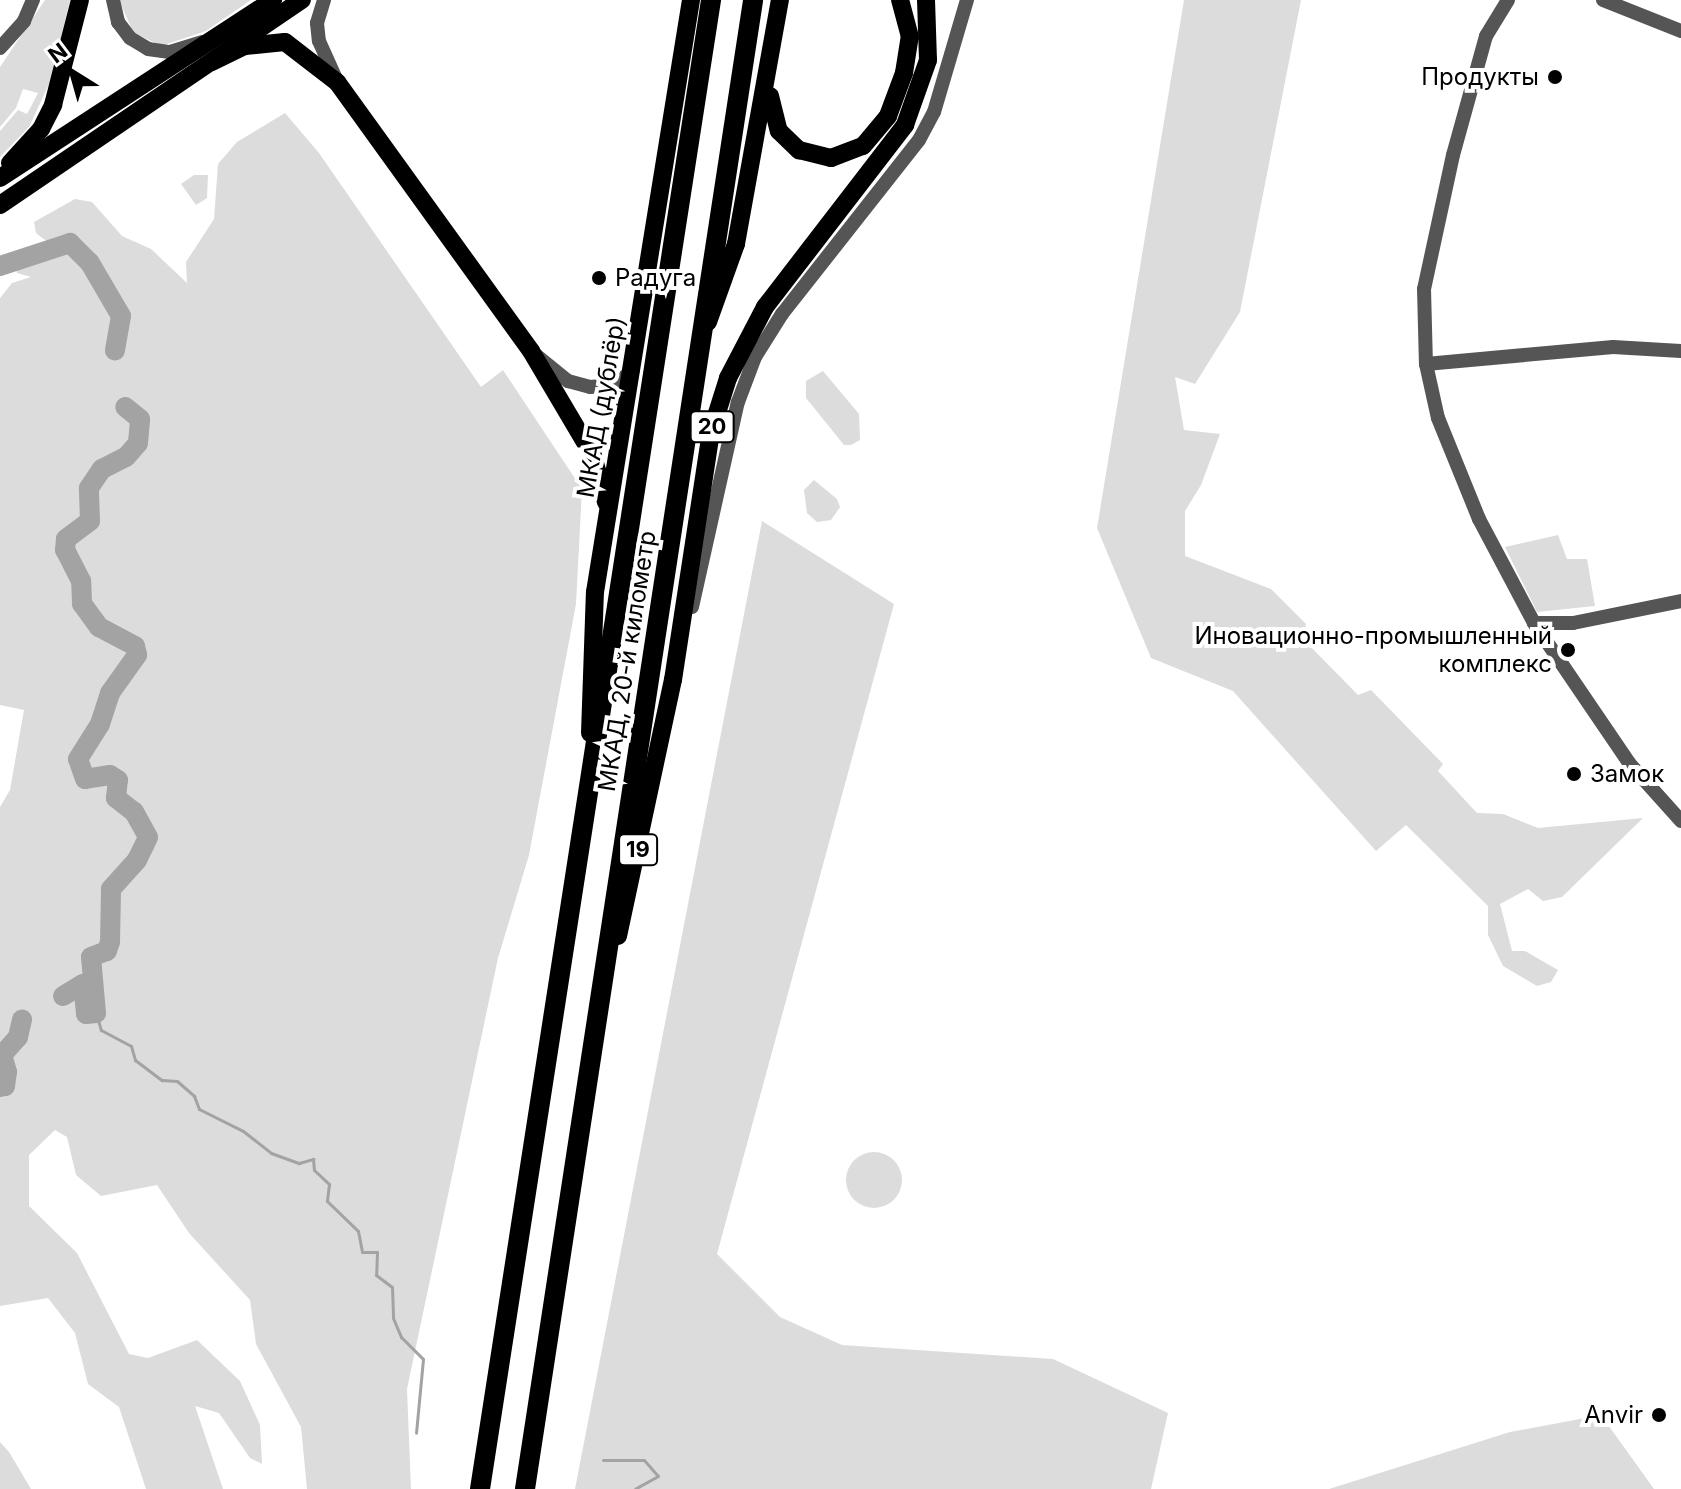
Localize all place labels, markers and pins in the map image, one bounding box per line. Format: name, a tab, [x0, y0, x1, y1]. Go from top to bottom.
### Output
place label: Продукты	[1421, 63, 1539, 91]
marker: Продукты	[1546, 68, 1564, 86]
place label: Радуга	[615, 264, 696, 292]
marker: Радуга	[590, 269, 608, 287]
place label: Иновационно-промышленный комплекс	[1194, 622, 1552, 678]
marker: Иновационно-промышленный комплекс	[1559, 641, 1577, 659]
place label: Замок	[1590, 760, 1664, 788]
marker: Замок	[1565, 765, 1583, 783]
place label: Anvir	[1584, 1401, 1643, 1429]
marker: Anvir	[1650, 1406, 1668, 1424]

